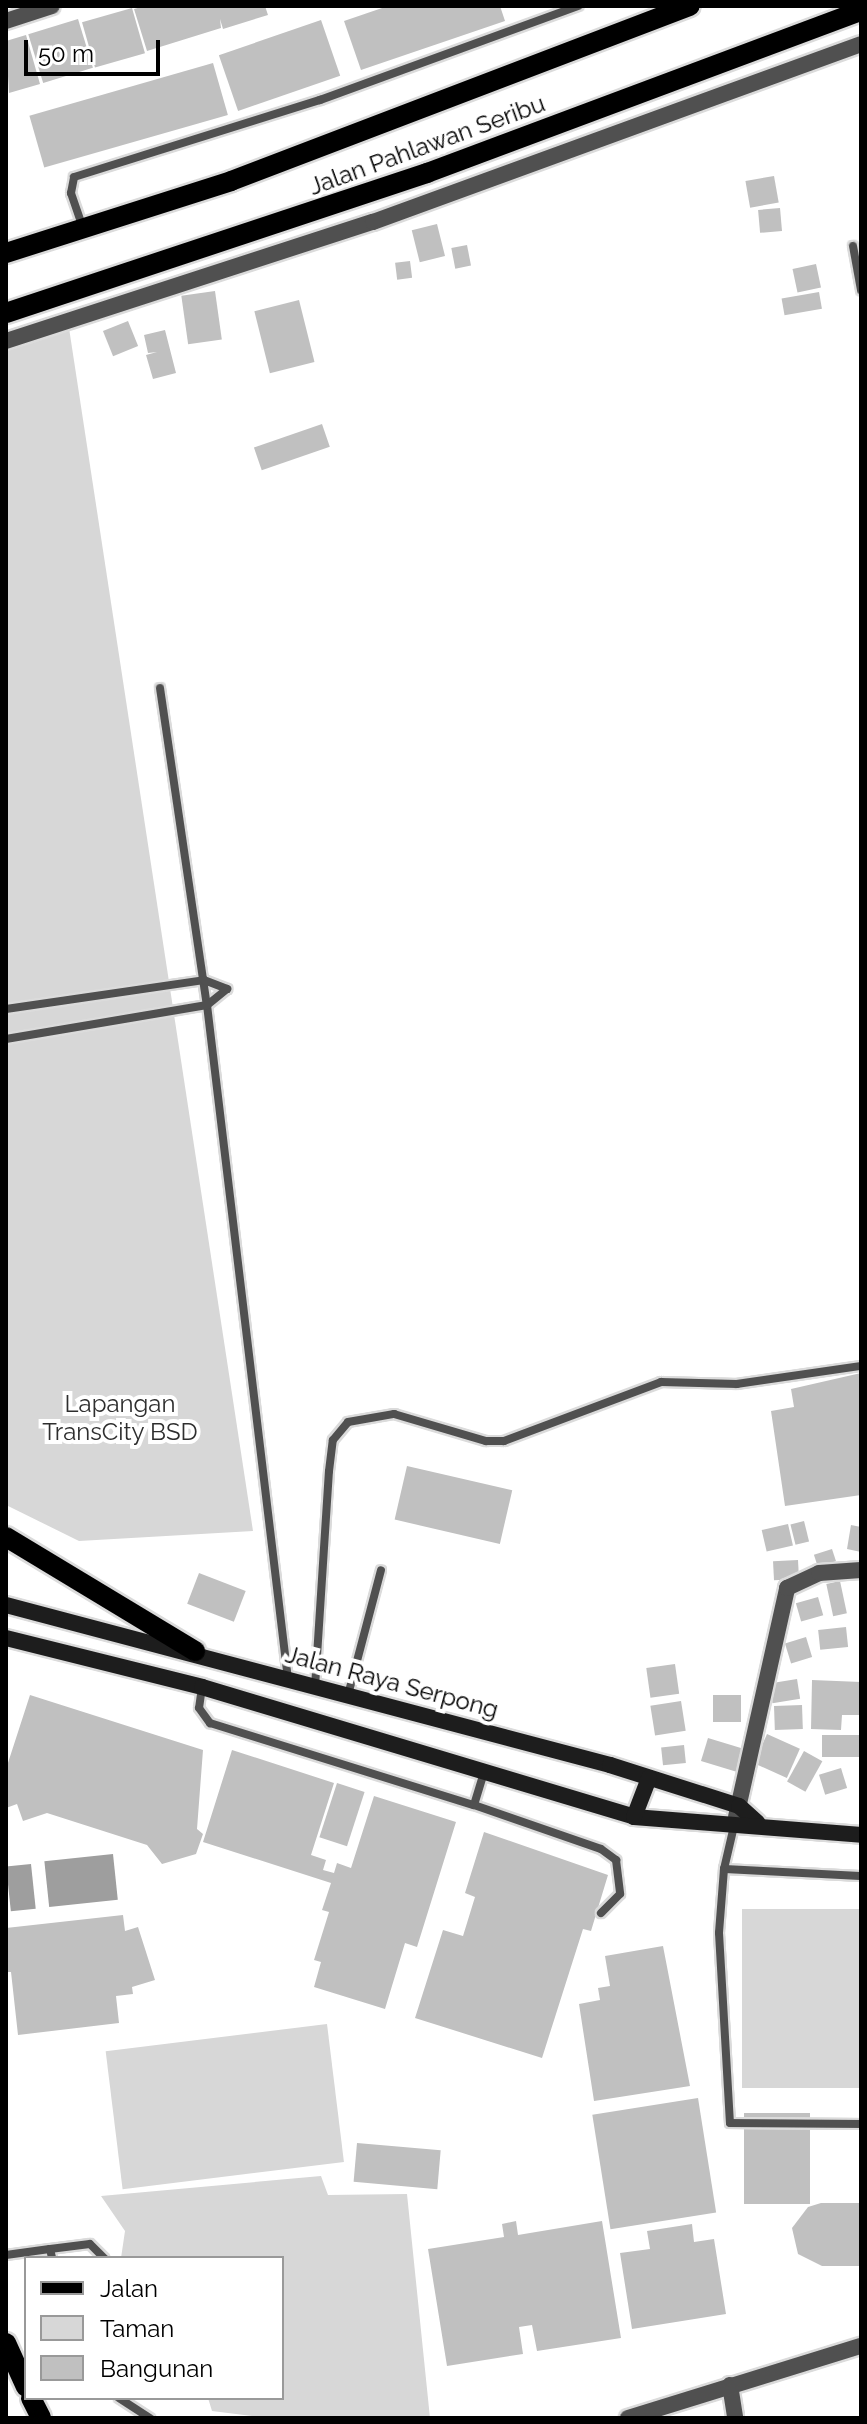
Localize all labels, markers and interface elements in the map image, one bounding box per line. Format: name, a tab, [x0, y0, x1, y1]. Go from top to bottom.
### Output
scale bar	[28, 24, 164, 74]
text: 50 m	[38, 39, 94, 68]
street label: Jalan Pahlawan Seribu	[305, 89, 549, 201]
park label: Lapangan TransCity BSD	[42, 1390, 198, 1446]
street label: Jalan Raya Serpong	[282, 1640, 502, 1724]
legend	[24, 2256, 284, 2400]
text: Jalan	[100, 2274, 158, 2303]
text: Taman	[100, 2314, 174, 2343]
text: Bangunan	[100, 2354, 213, 2383]

